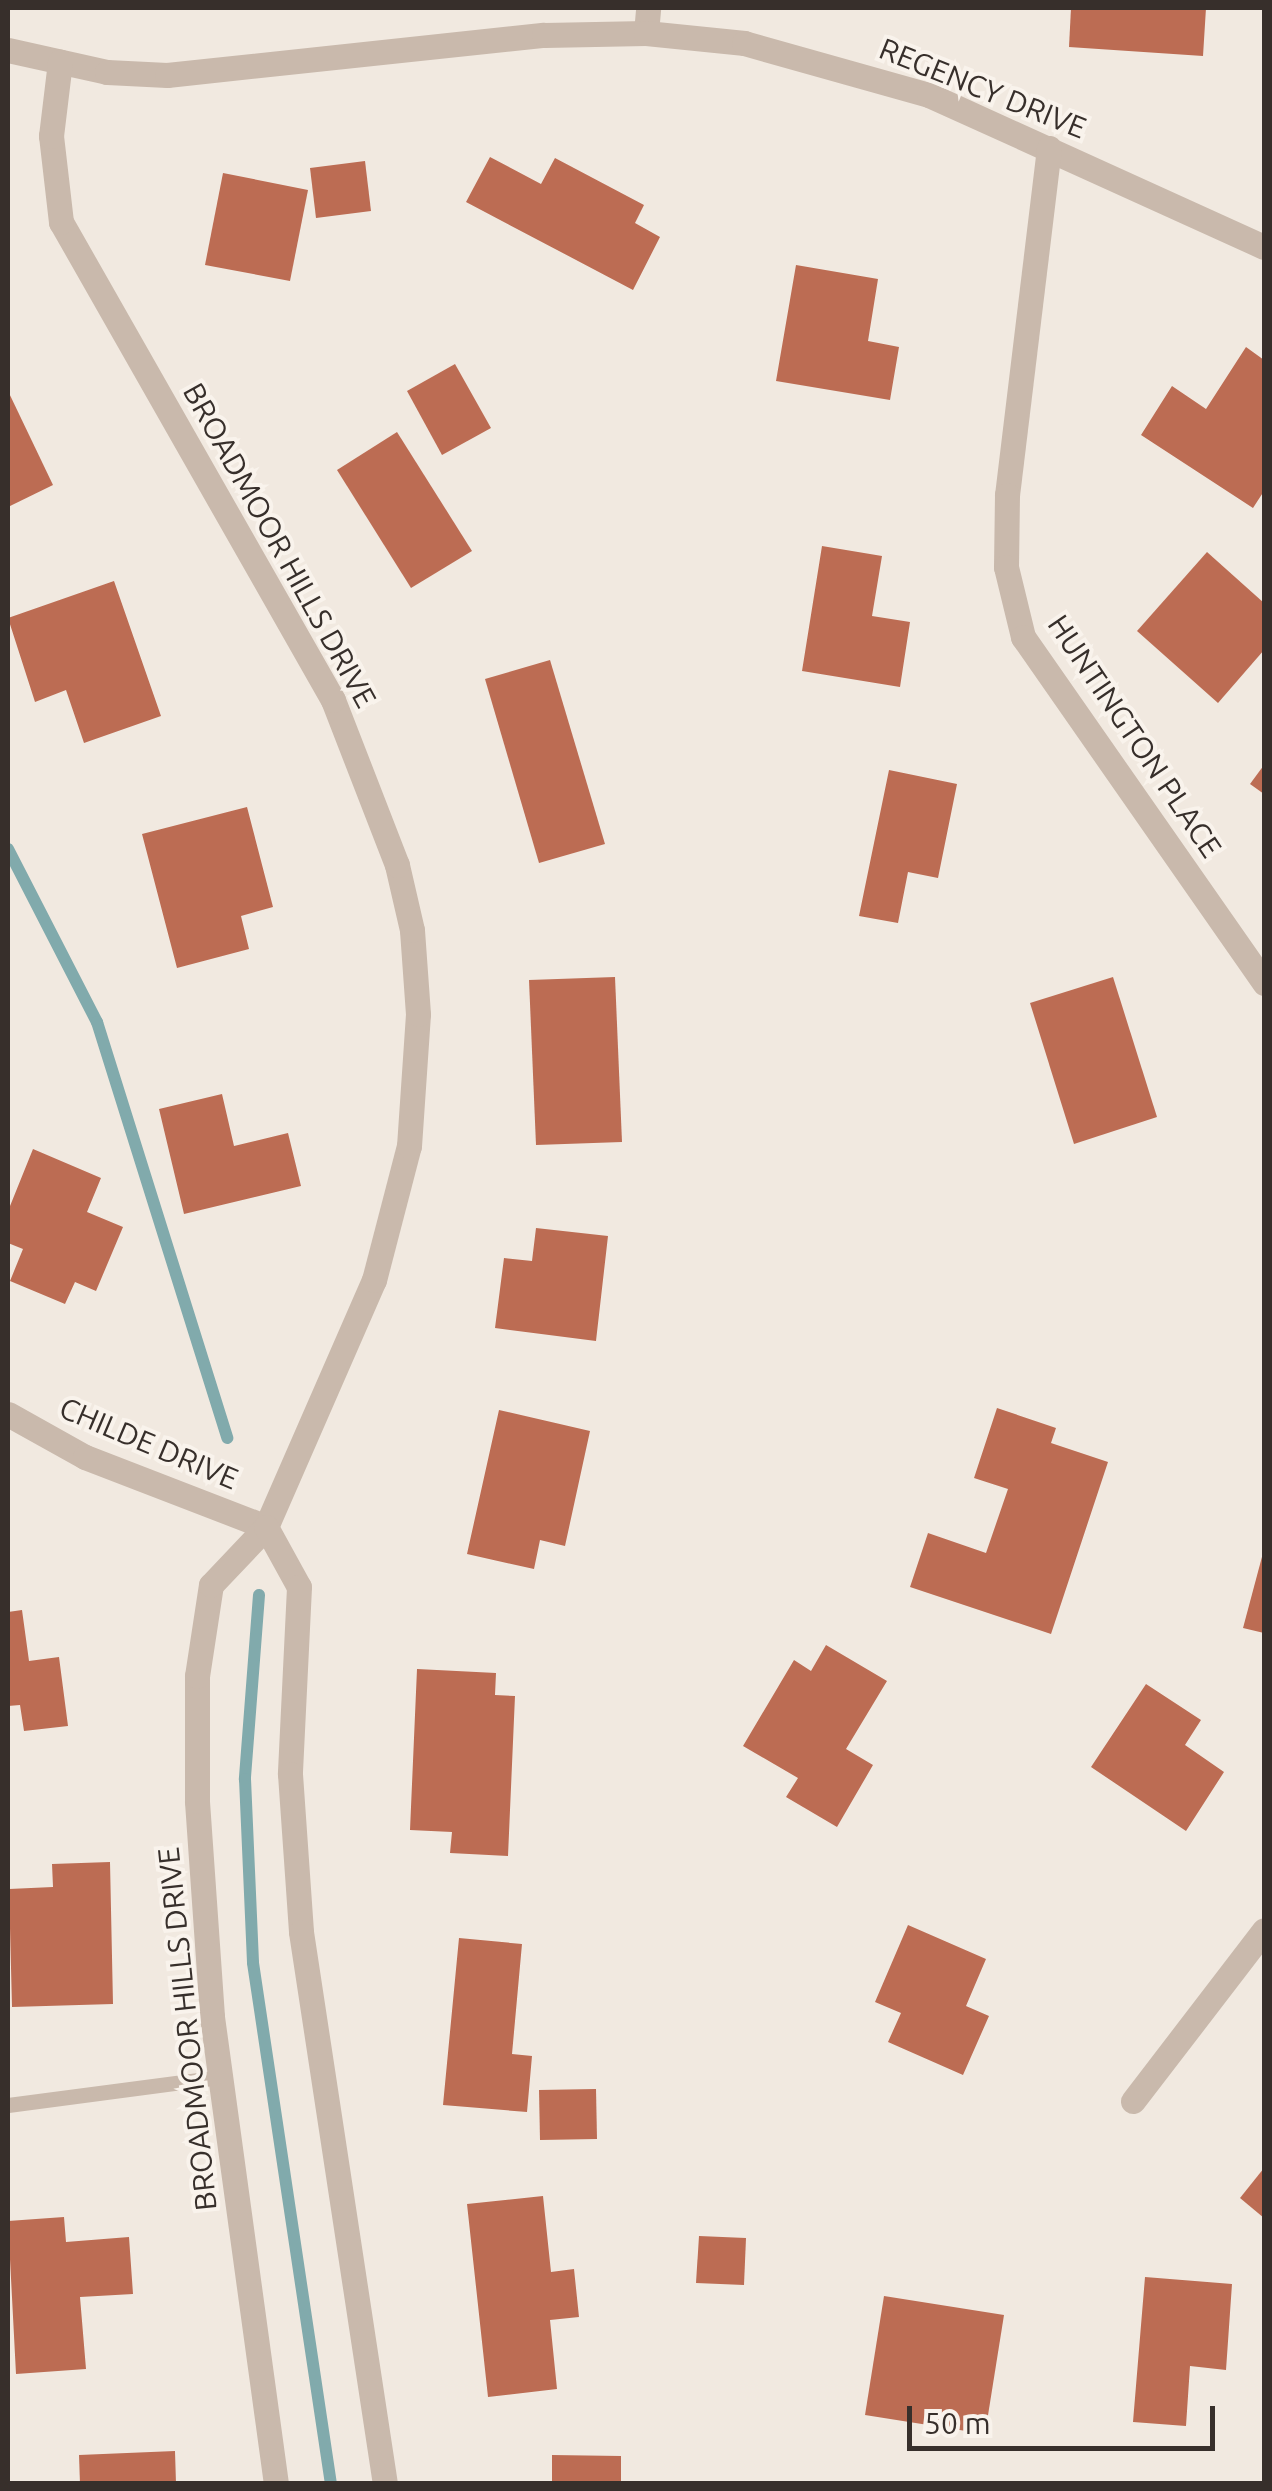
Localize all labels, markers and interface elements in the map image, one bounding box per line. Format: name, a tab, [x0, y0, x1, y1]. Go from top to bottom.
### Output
street label: REGENCY DRIVE	[874, 30, 1092, 146]
street label: BROADMOOR HILLS DRIVE	[176, 377, 384, 713]
street label: HUNTINGTON PLACE	[1040, 608, 1230, 864]
street label: CHILDE DRIVE	[54, 1389, 244, 1497]
street label: BROADMOOR HILLS DRIVE	[150, 1846, 224, 2212]
scale bar	[912, 2386, 1220, 2448]
text: 50 m	[924, 2406, 991, 2440]

